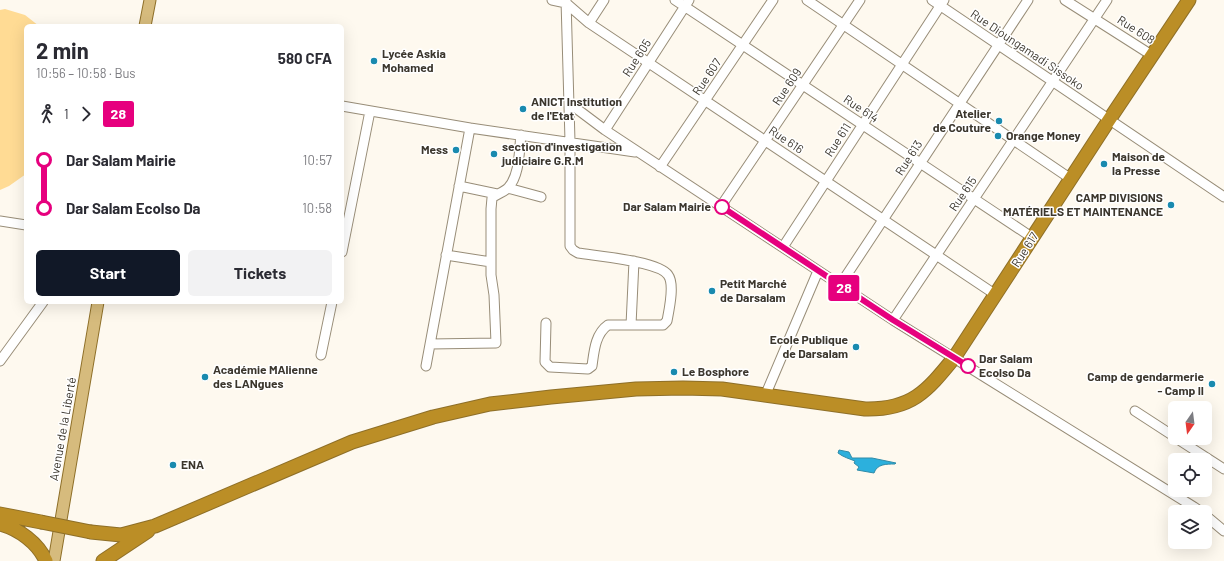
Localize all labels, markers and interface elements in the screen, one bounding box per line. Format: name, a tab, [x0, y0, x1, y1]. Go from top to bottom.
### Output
street label: Rue Dioungamadi Sissoko	[968, 6, 1087, 92]
street label: Rue 608	[1115, 12, 1158, 46]
street label: Rue 605	[619, 36, 653, 79]
text: 2 min	[36, 37, 89, 63]
place label: Lycée Askia Mohamed	[382, 46, 446, 74]
text: 580 CFA	[278, 49, 332, 67]
street label: Rue 607	[689, 55, 724, 97]
marker: Lycée Askia Mohamed	[369, 56, 379, 66]
text: 10:56 – 10:58 · Bus	[36, 65, 136, 81]
street label: Rue 609	[769, 65, 804, 108]
street label: Rue 614	[841, 91, 882, 125]
place label: ANICT Institution de l'Etat	[531, 94, 622, 122]
icon: walk	[36, 103, 58, 125]
icon: forward	[75, 103, 97, 125]
marker: ANICT Institution de l'Etat	[518, 104, 528, 114]
text: 28	[111, 105, 126, 122]
text: 1	[64, 106, 69, 122]
place label: Atelier de Couture	[933, 106, 991, 134]
marker: Atelier de Couture	[994, 116, 1004, 126]
street label: Rue 611	[821, 120, 853, 159]
street label: Rue 616	[767, 122, 807, 156]
place label: Orange Money	[1006, 128, 1081, 142]
marker: Orange Money	[993, 131, 1003, 141]
street label: Rue 613	[892, 137, 925, 178]
place label: section d'investigation judiciaire G.R.M	[501, 139, 622, 167]
place label: Mess	[421, 142, 448, 156]
marker: Mess	[451, 145, 461, 155]
marker: section d'investigation judiciaire G.R.M	[489, 149, 499, 159]
place label: Maison de la Presse	[1112, 149, 1165, 177]
text: Dar Salam Mairie	[66, 151, 176, 169]
text: 10:57	[303, 152, 332, 168]
marker: Maison de la Presse	[1099, 159, 1109, 169]
street label: Rue 615	[945, 173, 979, 213]
place label: CAMP DIVISIONS MATÉRIELS ET MAINTENANCE	[1003, 190, 1163, 218]
text: Dar Salam Ecolso Da	[66, 199, 201, 217]
place label: Dar Salam Mairie	[623, 199, 711, 213]
marker: Dar Salam Mairie	[714, 199, 730, 215]
text: 10:58	[302, 200, 332, 216]
marker: CAMP DIVISIONS MATÉRIELS ET MAINTENANCE	[1166, 200, 1176, 210]
street label: Rue 617	[1008, 229, 1041, 269]
button: Start	[36, 250, 180, 296]
button: Tickets	[188, 250, 332, 296]
line badge: 28	[826, 275, 862, 301]
place label: Petit Marché de Darsalam	[720, 276, 787, 304]
text: 28	[836, 279, 852, 296]
marker: Petit Marché de Darsalam	[707, 286, 717, 296]
place label: Ecole Publique de Darsalam	[770, 332, 848, 360]
marker: Ecole Publique de Darsalam	[851, 342, 861, 352]
place label: Dar Salam Ecolso Da	[979, 351, 1032, 379]
marker: Dar Salam Ecolso Da	[960, 358, 976, 374]
place label: Académie MAlienne des LANgues	[213, 362, 318, 390]
place label: Le Bosphore	[682, 364, 749, 378]
marker: Le Bosphore	[669, 367, 679, 377]
place label: Camp de gendarmerie - Camp II	[1087, 369, 1204, 397]
marker: Académie MAlienne des LANgues	[200, 372, 210, 382]
street label: Avenue de la Liberté	[46, 376, 78, 482]
marker: Camp de gendarmerie - Camp II	[1207, 379, 1217, 389]
north arrow	[1168, 401, 1212, 445]
map controls	[1168, 401, 1212, 549]
button: locate	[1168, 453, 1212, 497]
place label: ENA	[181, 457, 204, 471]
marker: ENA	[168, 460, 178, 470]
button: layers	[1168, 505, 1212, 549]

